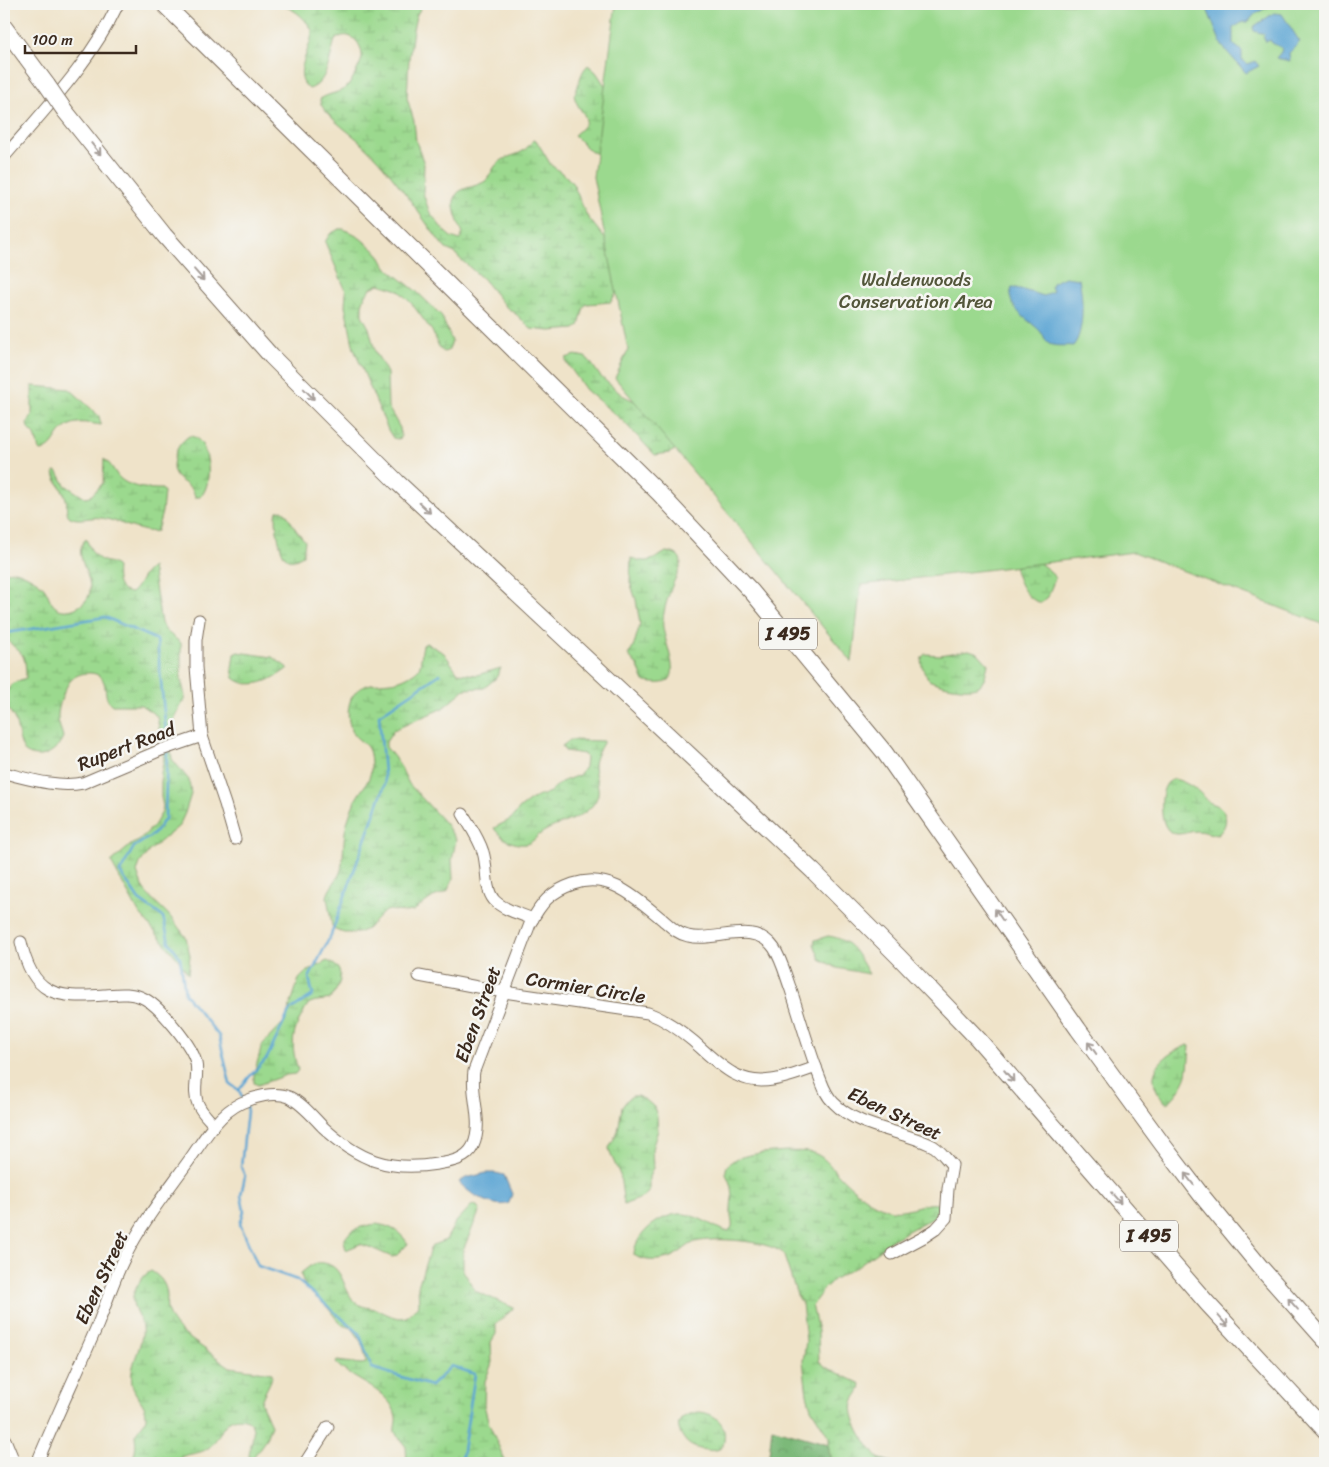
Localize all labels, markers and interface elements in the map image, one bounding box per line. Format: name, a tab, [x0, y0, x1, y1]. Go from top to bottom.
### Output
scale bar	[25, 22, 136, 54]
text: 100 m	[32, 27, 73, 53]
one-way arrow	[90, 143, 101, 156]
park label: Waldenwoods Conservation Area	[839, 263, 993, 318]
one-way arrow	[193, 268, 205, 281]
one-way arrow	[303, 388, 315, 401]
one-way arrow	[419, 502, 431, 514]
road number: I 495	[759, 618, 817, 650]
street label: Rupert Road	[72, 712, 182, 780]
one-way arrow	[994, 908, 1004, 922]
street label: Eben Street	[445, 961, 510, 1067]
street label: Cormier Circle	[524, 962, 648, 1013]
one-way arrow	[1087, 1041, 1097, 1055]
one-way arrow	[1004, 1069, 1015, 1082]
street label: Eben Street	[842, 1077, 947, 1150]
one-way arrow	[1183, 1173, 1194, 1186]
one-way arrow	[1110, 1192, 1122, 1205]
road number: I 495	[1120, 1220, 1178, 1252]
street label: Eben Street	[65, 1225, 138, 1330]
one-way arrow	[1287, 1297, 1298, 1310]
one-way arrow	[1217, 1314, 1229, 1327]

